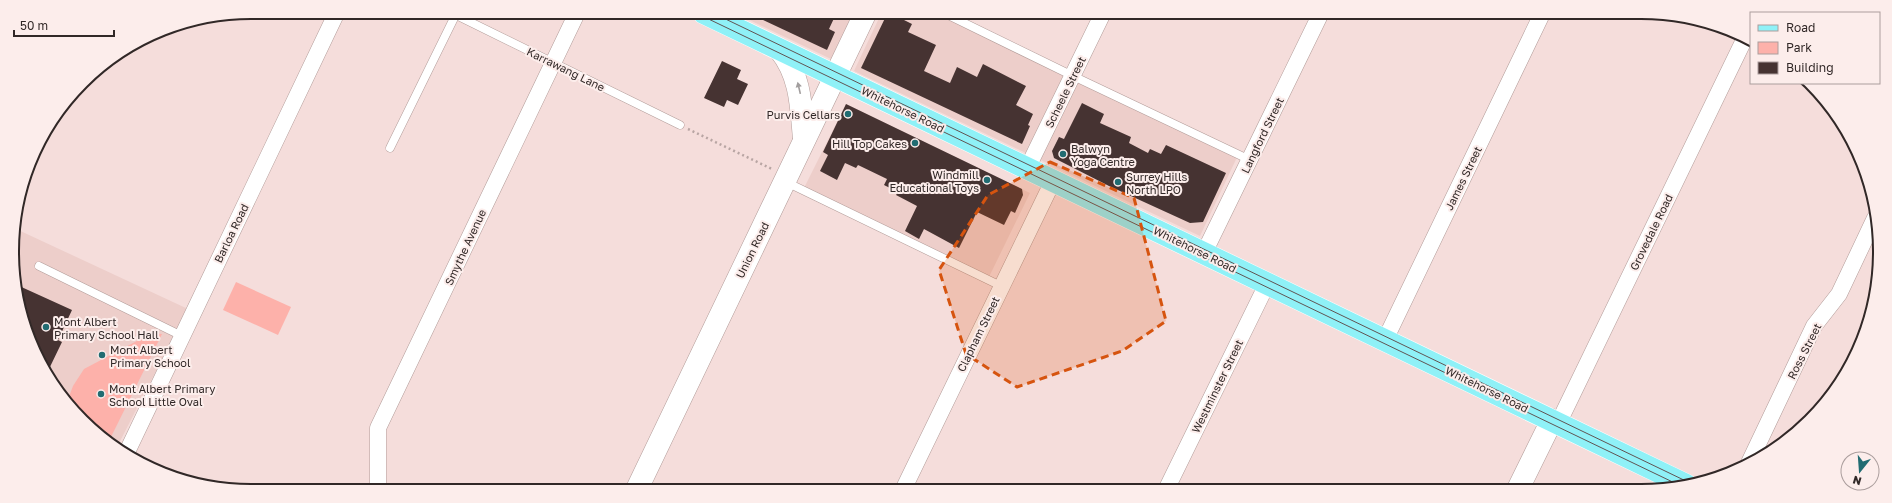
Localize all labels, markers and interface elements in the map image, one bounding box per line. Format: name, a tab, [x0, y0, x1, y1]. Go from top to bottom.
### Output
scale bar	[14, 12, 114, 38]
legend	[1750, 12, 1880, 84]
text: 50 m	[20, 18, 48, 33]
text: Road	[1786, 20, 1815, 35]
text: Park	[1786, 40, 1812, 55]
street label: Karrawang Lane	[525, 44, 607, 94]
street label: Scheele Street	[1042, 54, 1088, 130]
text: Building	[1786, 60, 1834, 75]
one-way arrow	[795, 81, 801, 94]
street label: Whitehorse Road	[859, 83, 947, 135]
street label: Langford Street	[1238, 95, 1286, 175]
place label: Purvis Cellars	[767, 108, 840, 121]
marker: Purvis Cellars	[843, 109, 853, 119]
place label: Hill Top Cakes	[832, 137, 907, 150]
marker: Hill Top Cakes	[910, 138, 920, 148]
place label: Balwyn Yoga Centre	[1071, 142, 1135, 168]
street label: James Street	[1442, 144, 1484, 212]
marker: Balwyn Yoga Centre	[1058, 149, 1068, 159]
place label: Windmill Educational Toys	[889, 168, 979, 194]
place label: Surrey Hills North LPO	[1126, 170, 1188, 196]
marker: Windmill Educational Toys	[982, 175, 992, 185]
marker: Surrey Hills North LPO	[1113, 177, 1123, 187]
street label: Grovedale Road	[1627, 192, 1675, 272]
street label: Barloa Road	[211, 201, 251, 265]
street label: Smythe Avenue	[442, 207, 488, 287]
street label: Union Road	[733, 220, 771, 280]
street label: Whitehorse Road	[1151, 223, 1239, 275]
street label: Clapham Street	[954, 294, 1002, 374]
place label: Mont Albert Primary School Hall	[54, 315, 159, 341]
street label: Ross Street	[1784, 321, 1824, 381]
marker: Mont Albert Primary School Hall	[41, 322, 51, 332]
street label: Westminster Street	[1189, 337, 1245, 435]
place label: Mont Albert Primary School	[110, 343, 191, 369]
marker: Mont Albert Primary School	[97, 350, 107, 360]
street label: Whitehorse Road	[1443, 363, 1531, 415]
place label: Mont Albert Primary School Little Oval	[109, 382, 216, 408]
marker: Mont Albert Primary School Little Oval	[96, 389, 106, 399]
north arrow	[1840, 451, 1880, 491]
text: N	[1851, 474, 1863, 488]

